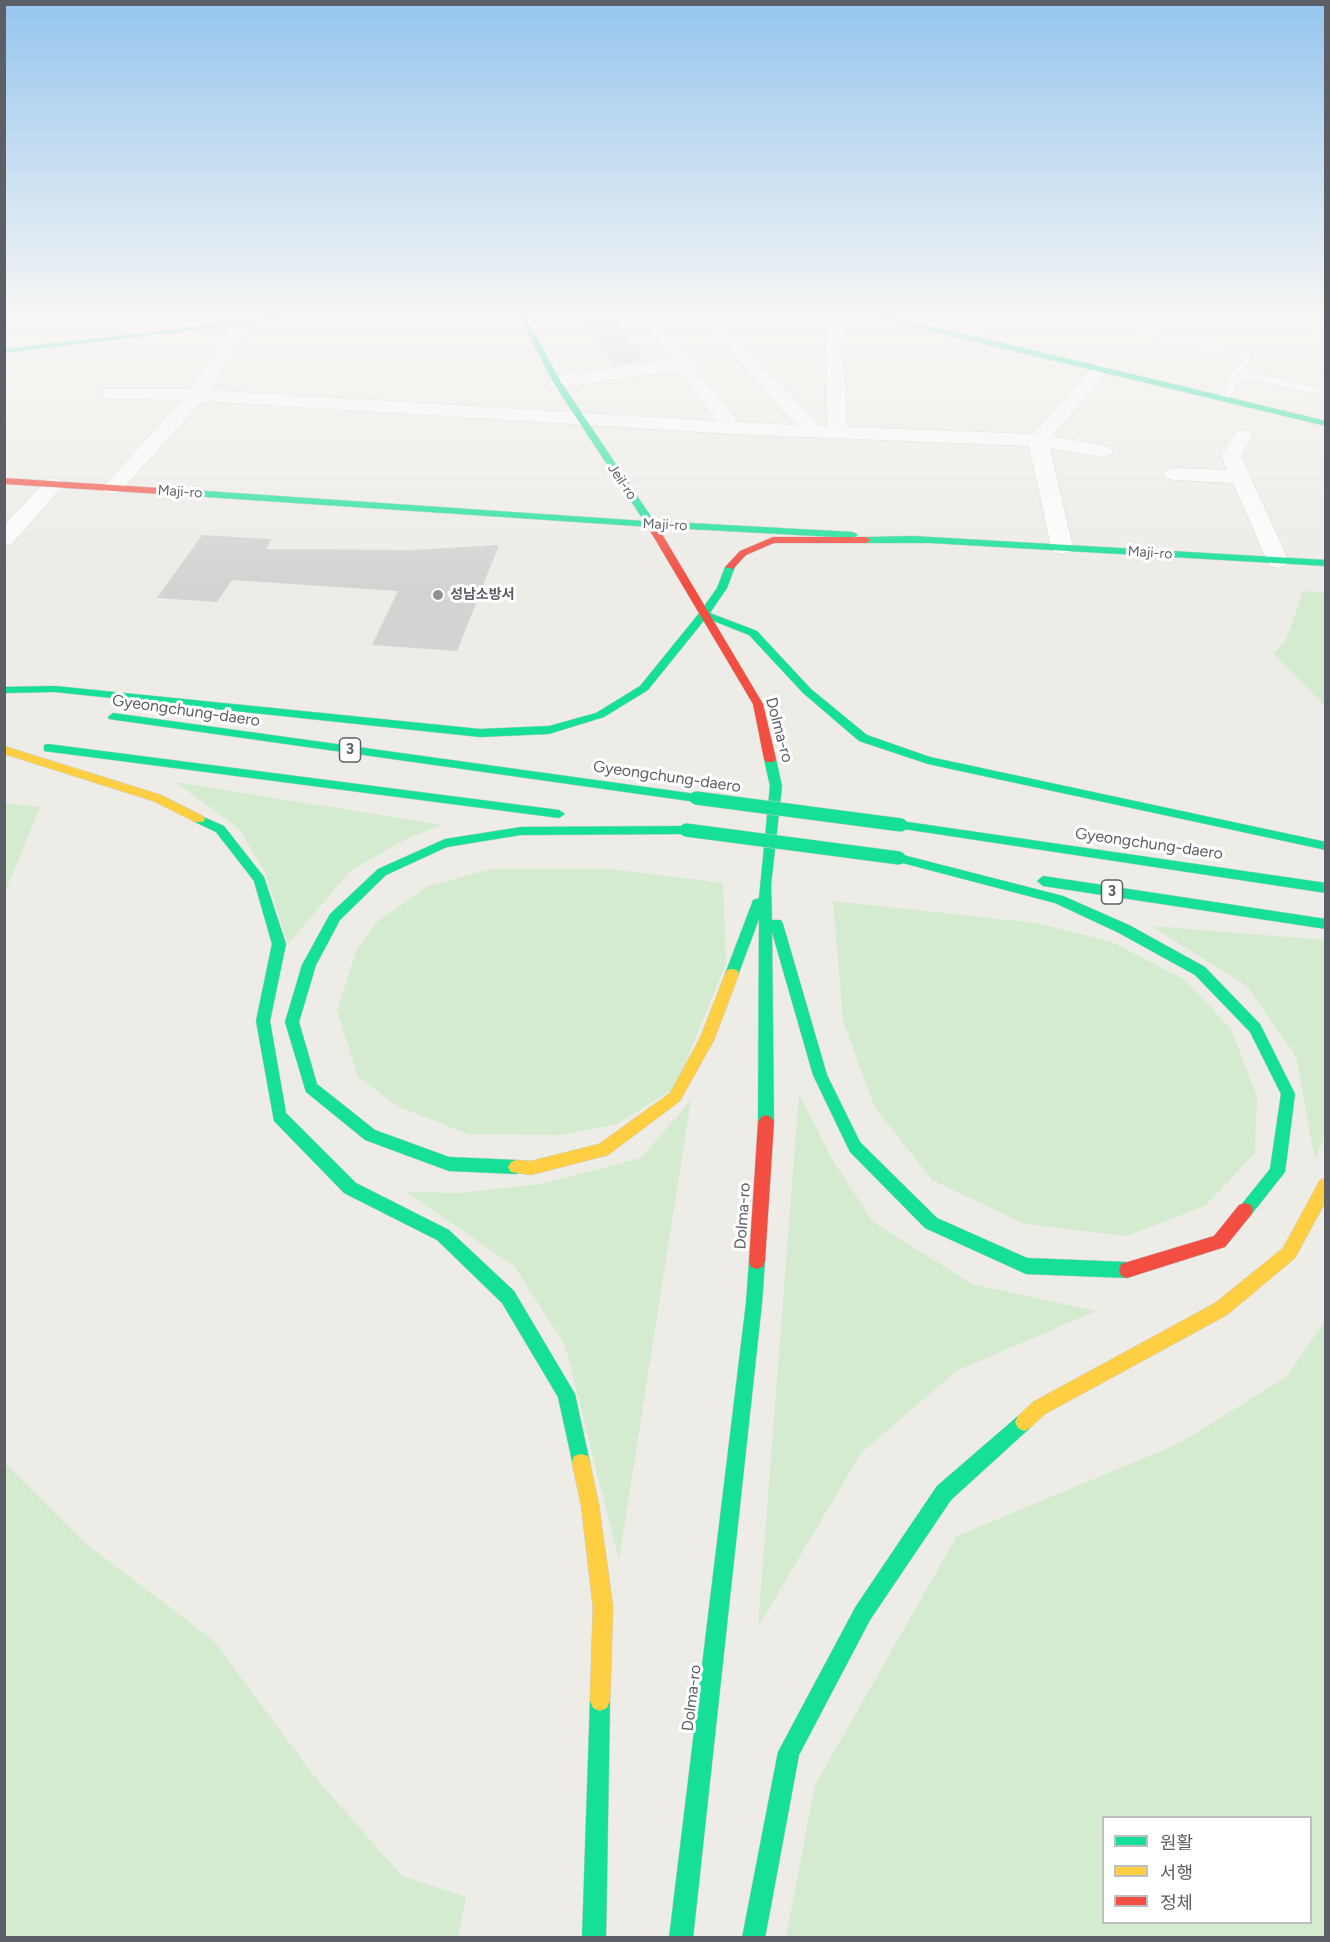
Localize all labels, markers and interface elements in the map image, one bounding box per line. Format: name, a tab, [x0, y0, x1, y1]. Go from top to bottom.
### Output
street label: Jeil-ro	[604, 461, 640, 503]
street label: Maji-ro	[157, 482, 203, 502]
street label: Maji-ro	[642, 515, 688, 535]
street label: Maji-ro	[1127, 543, 1173, 563]
place label: 성남소방서	[450, 587, 514, 603]
marker: 성남소방서	[431, 588, 445, 602]
street label: Gyeongchung-daero	[111, 691, 261, 731]
street label: Dolma-ro	[761, 695, 797, 765]
road number: 3	[340, 738, 360, 762]
street label: Gyeongchung-daero	[592, 757, 742, 797]
street label: Gyeongchung-daero	[1074, 824, 1224, 864]
road number: 3	[1102, 880, 1122, 904]
street label: Dolma-ro	[731, 1182, 755, 1250]
street label: Dolma-ro	[678, 1664, 706, 1732]
legend	[1102, 1816, 1312, 1924]
text: 원활	[1160, 1832, 1193, 1854]
text: 서행	[1160, 1862, 1193, 1884]
text: 정체	[1160, 1892, 1193, 1914]

